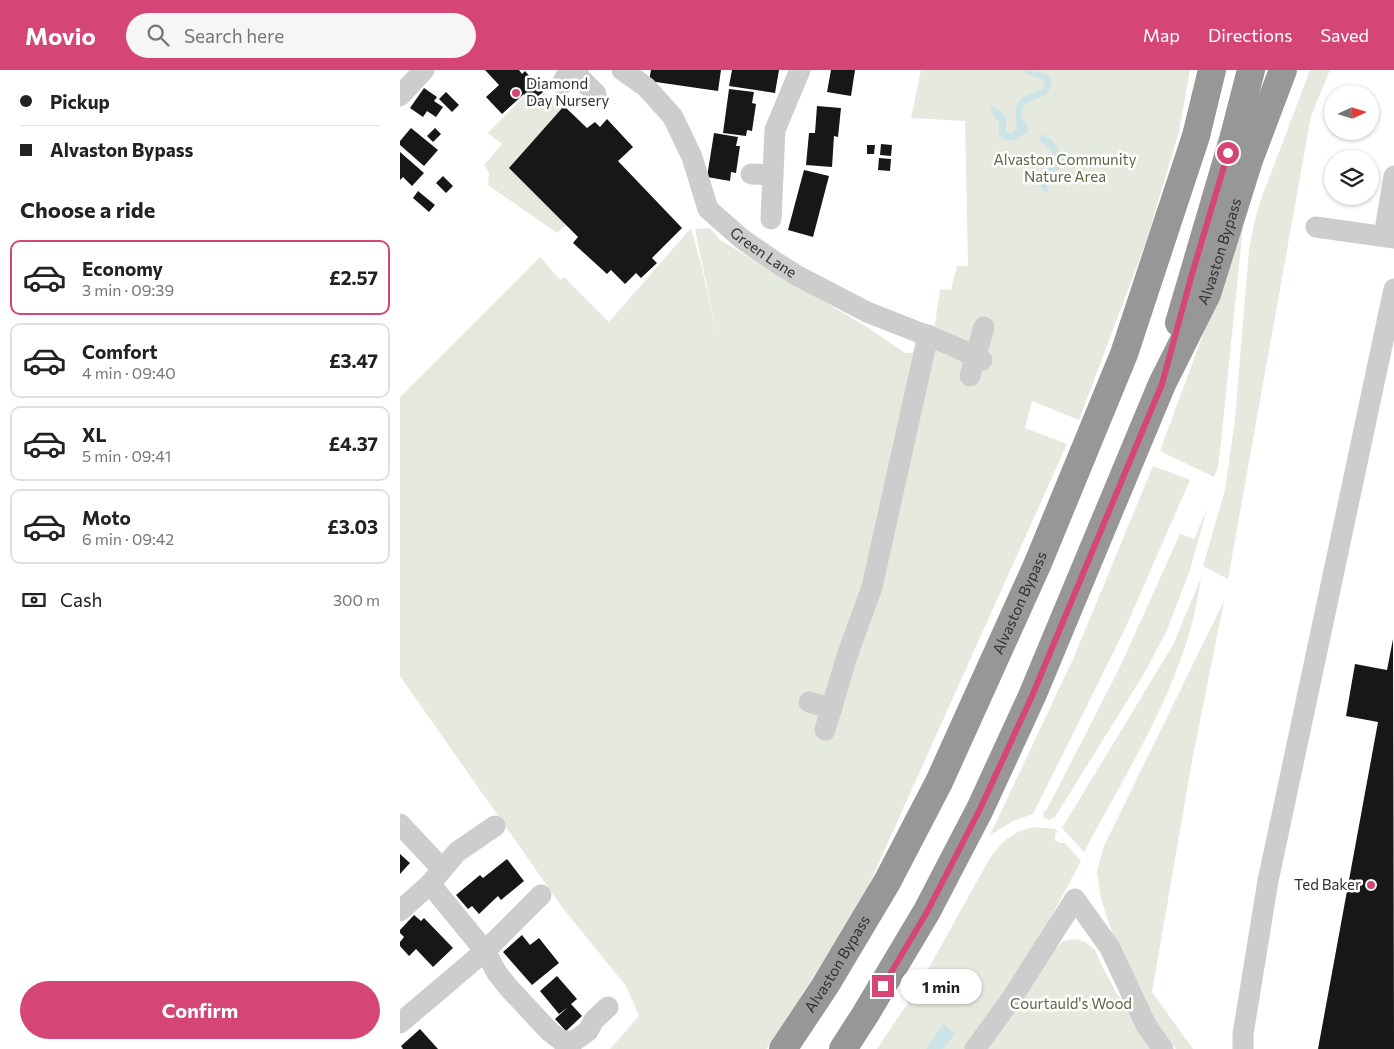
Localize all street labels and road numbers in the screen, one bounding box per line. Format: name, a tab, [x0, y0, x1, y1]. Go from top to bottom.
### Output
street label: Alvaston Bypass	[1193, 196, 1245, 307]
street label: Green Lane	[727, 223, 800, 281]
street label: Alvaston Bypass	[988, 548, 1050, 657]
street label: Alvaston Bypass	[800, 912, 873, 1015]

